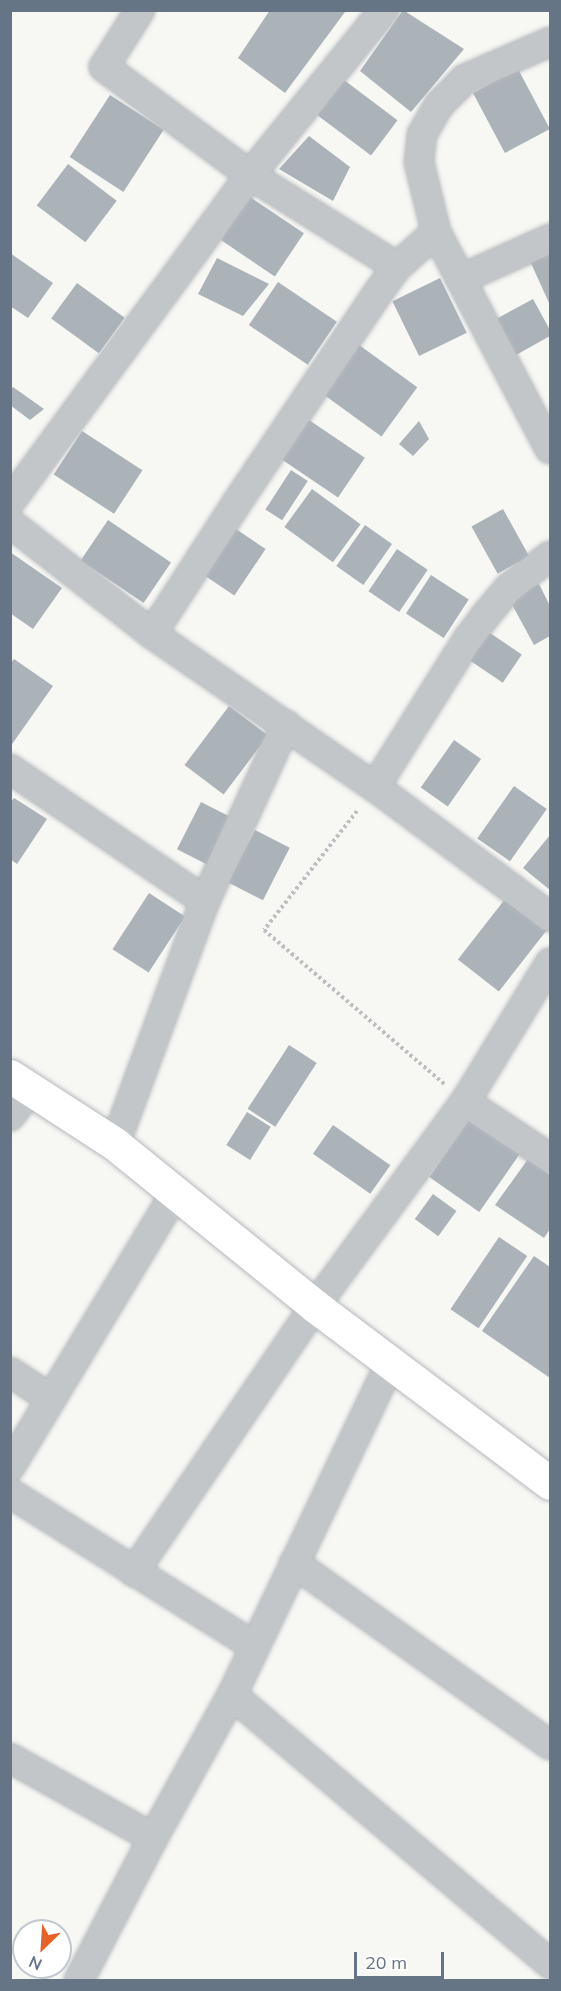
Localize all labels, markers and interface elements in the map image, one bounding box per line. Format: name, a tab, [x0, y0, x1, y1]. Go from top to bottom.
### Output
north arrow	[12, 1919, 72, 1979]
scale bar	[357, 1940, 447, 1978]
text: 20 m	[365, 1951, 407, 1974]
text: N	[26, 1952, 45, 1975]

